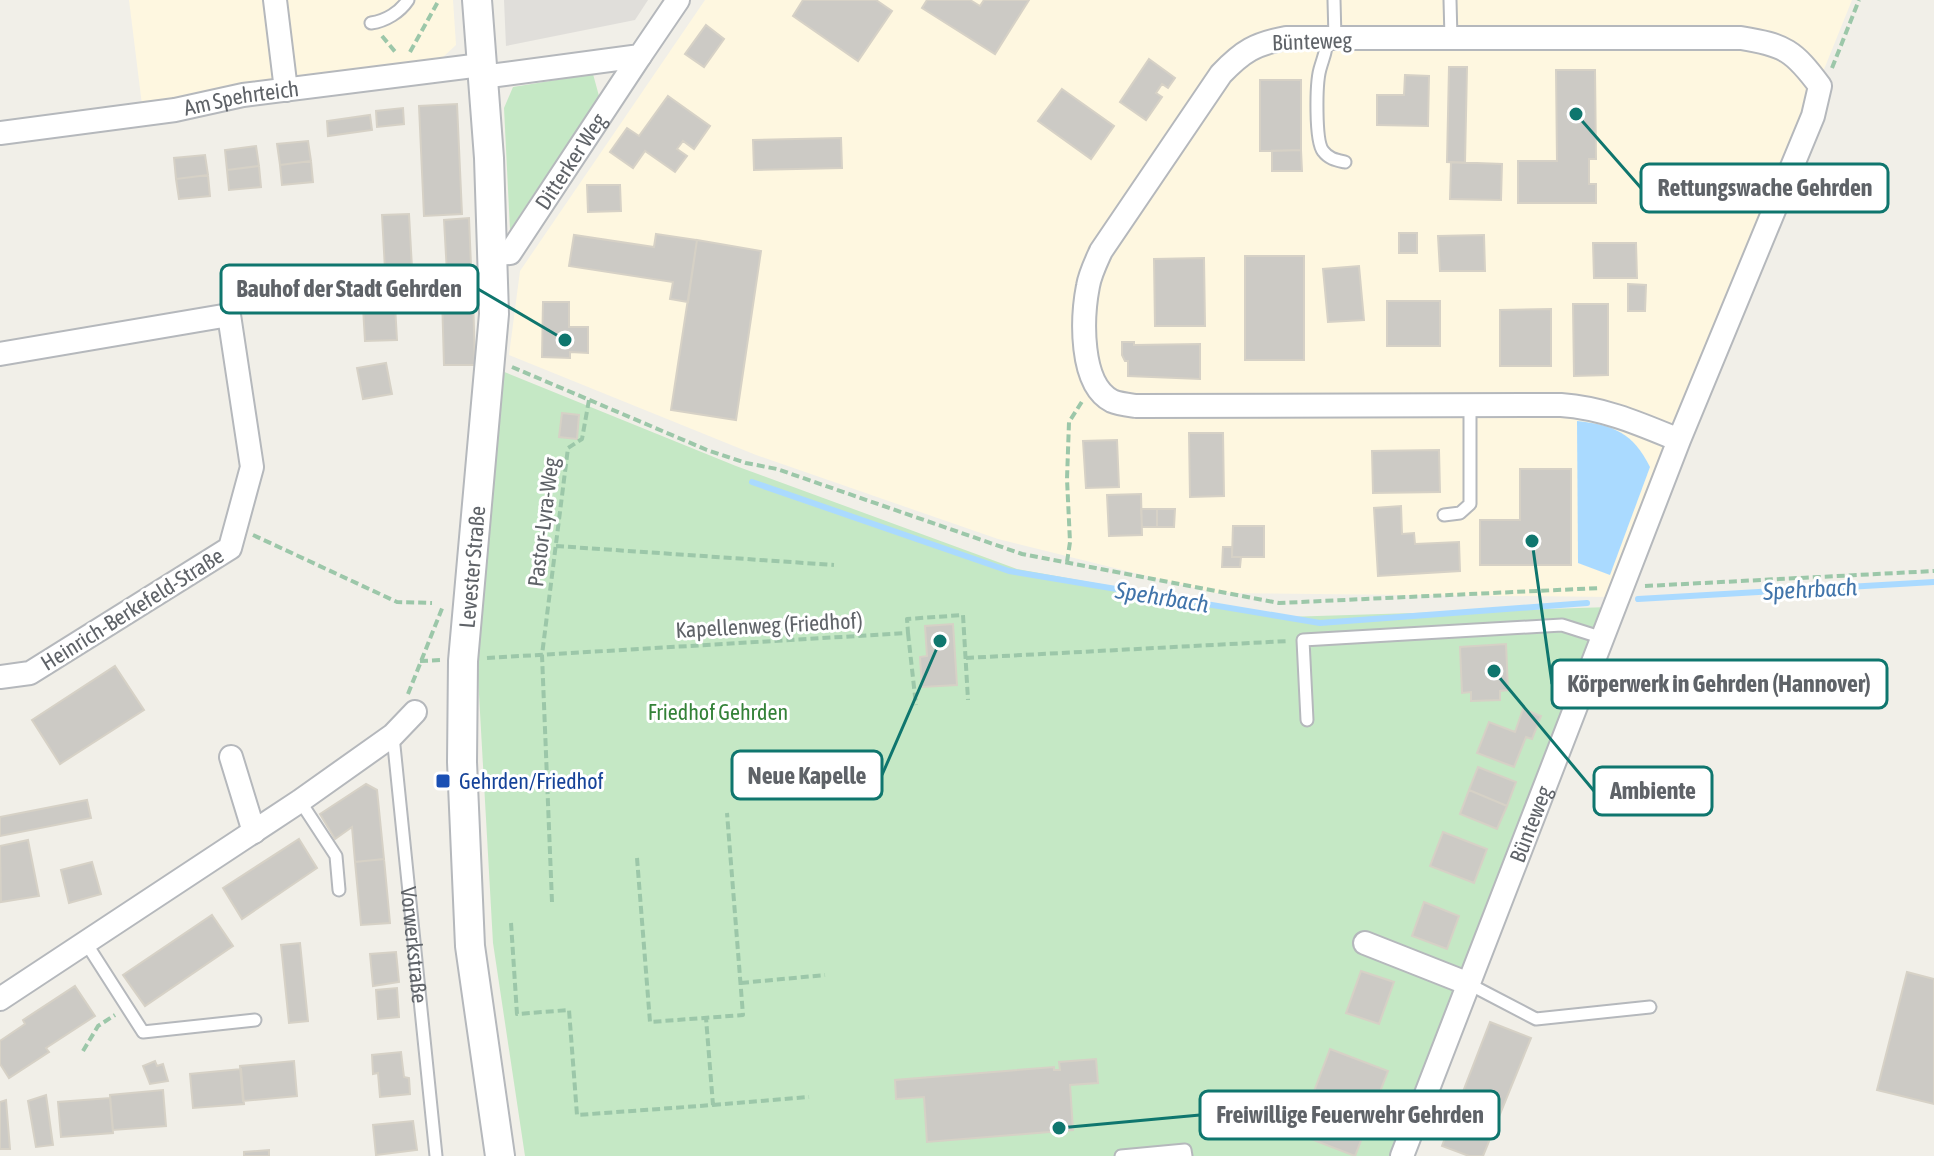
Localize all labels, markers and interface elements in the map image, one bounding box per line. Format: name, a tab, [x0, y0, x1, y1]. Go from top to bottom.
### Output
street label: Bünteweg	[1272, 27, 1353, 55]
street label: Am Spehrteich	[181, 75, 300, 121]
street label: Ditterker Weg	[529, 108, 612, 214]
callout: Rettungswache Gehrden	[1641, 164, 1888, 212]
text: Rettungswache Gehrden	[1658, 174, 1872, 201]
callout: Bauhof der Stadt Gehrden	[221, 265, 478, 313]
text: Bauhof der Stadt Gehrden	[236, 275, 462, 302]
street label: Pastor-Lyra-Weg	[522, 455, 564, 588]
street label: Levester Straße	[454, 505, 490, 629]
street label: Heinrich-Berkefeld-Straße	[36, 542, 228, 676]
water label: Spehrbach	[1761, 573, 1858, 605]
water label: Spehrbach	[1112, 576, 1211, 618]
street label: Kapellenweg (Friedhof)	[675, 607, 863, 643]
callout: Körperwerk in Gehrden (Hannover)	[1552, 660, 1887, 708]
text: Körperwerk in Gehrden (Hannover)	[1567, 670, 1871, 697]
park label: Friedhof Gehrden	[648, 699, 788, 725]
callout: Neue Kapelle	[732, 751, 882, 799]
text: Neue Kapelle	[748, 762, 867, 789]
callout: Ambiente	[1594, 767, 1712, 815]
place label: Gehrden/Friedhof	[459, 768, 604, 794]
marker: Gehrden/Friedhof	[434, 772, 452, 790]
text: Ambiente	[1609, 777, 1696, 804]
street label: Bünteweg	[1504, 781, 1557, 866]
street label: Vorwerkstraße	[396, 885, 433, 1004]
callout: Freiwillige Feuerwehr Gehrden	[1200, 1091, 1499, 1139]
text: Freiwillige Feuerwehr Gehrden	[1216, 1101, 1484, 1128]

